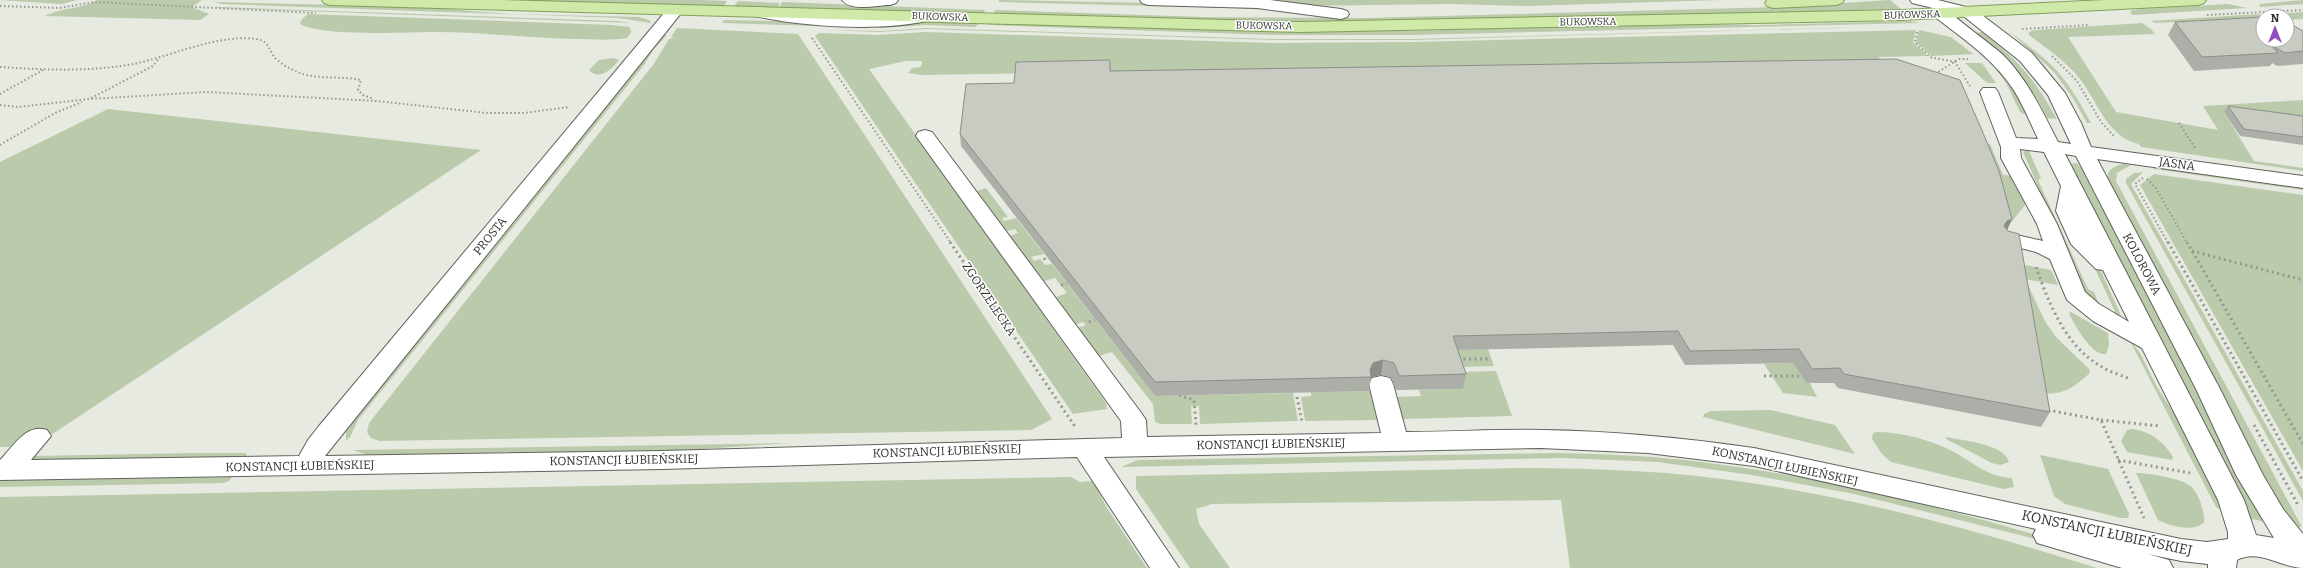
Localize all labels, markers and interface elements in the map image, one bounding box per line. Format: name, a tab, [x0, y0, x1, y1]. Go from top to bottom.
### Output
street label: BUKOWSKA	[1883, 8, 1942, 22]
north arrow	[2255, 8, 2295, 48]
street label: BUKOWSKA	[911, 10, 970, 24]
text: N	[2271, 12, 2280, 25]
street label: BUKOWSKA	[1559, 15, 1618, 28]
street label: BUKOWSKA	[1235, 20, 1294, 33]
street label: JASNA	[2157, 154, 2196, 174]
street label: PROSTA	[470, 214, 510, 258]
street label: KOLOROWA	[2120, 231, 2164, 298]
street label: ZGORZELECKA	[959, 260, 1019, 339]
street label: KONSTANCJI ŁUBIEŃSKIEJ	[1196, 435, 1346, 452]
street label: KONSTANCJI ŁUBIEŃSKIEJ	[872, 440, 1022, 461]
street label: KONSTANCJI ŁUBIEŃSKIEJ	[1711, 443, 1860, 488]
street label: KONSTANCJI ŁUBIEŃSKIEJ	[549, 451, 699, 468]
street label: KONSTANCJI ŁUBIEŃSKIEJ	[225, 457, 375, 474]
street label: KONSTANCJI ŁUBIEŃSKIEJ	[2020, 506, 2194, 559]

